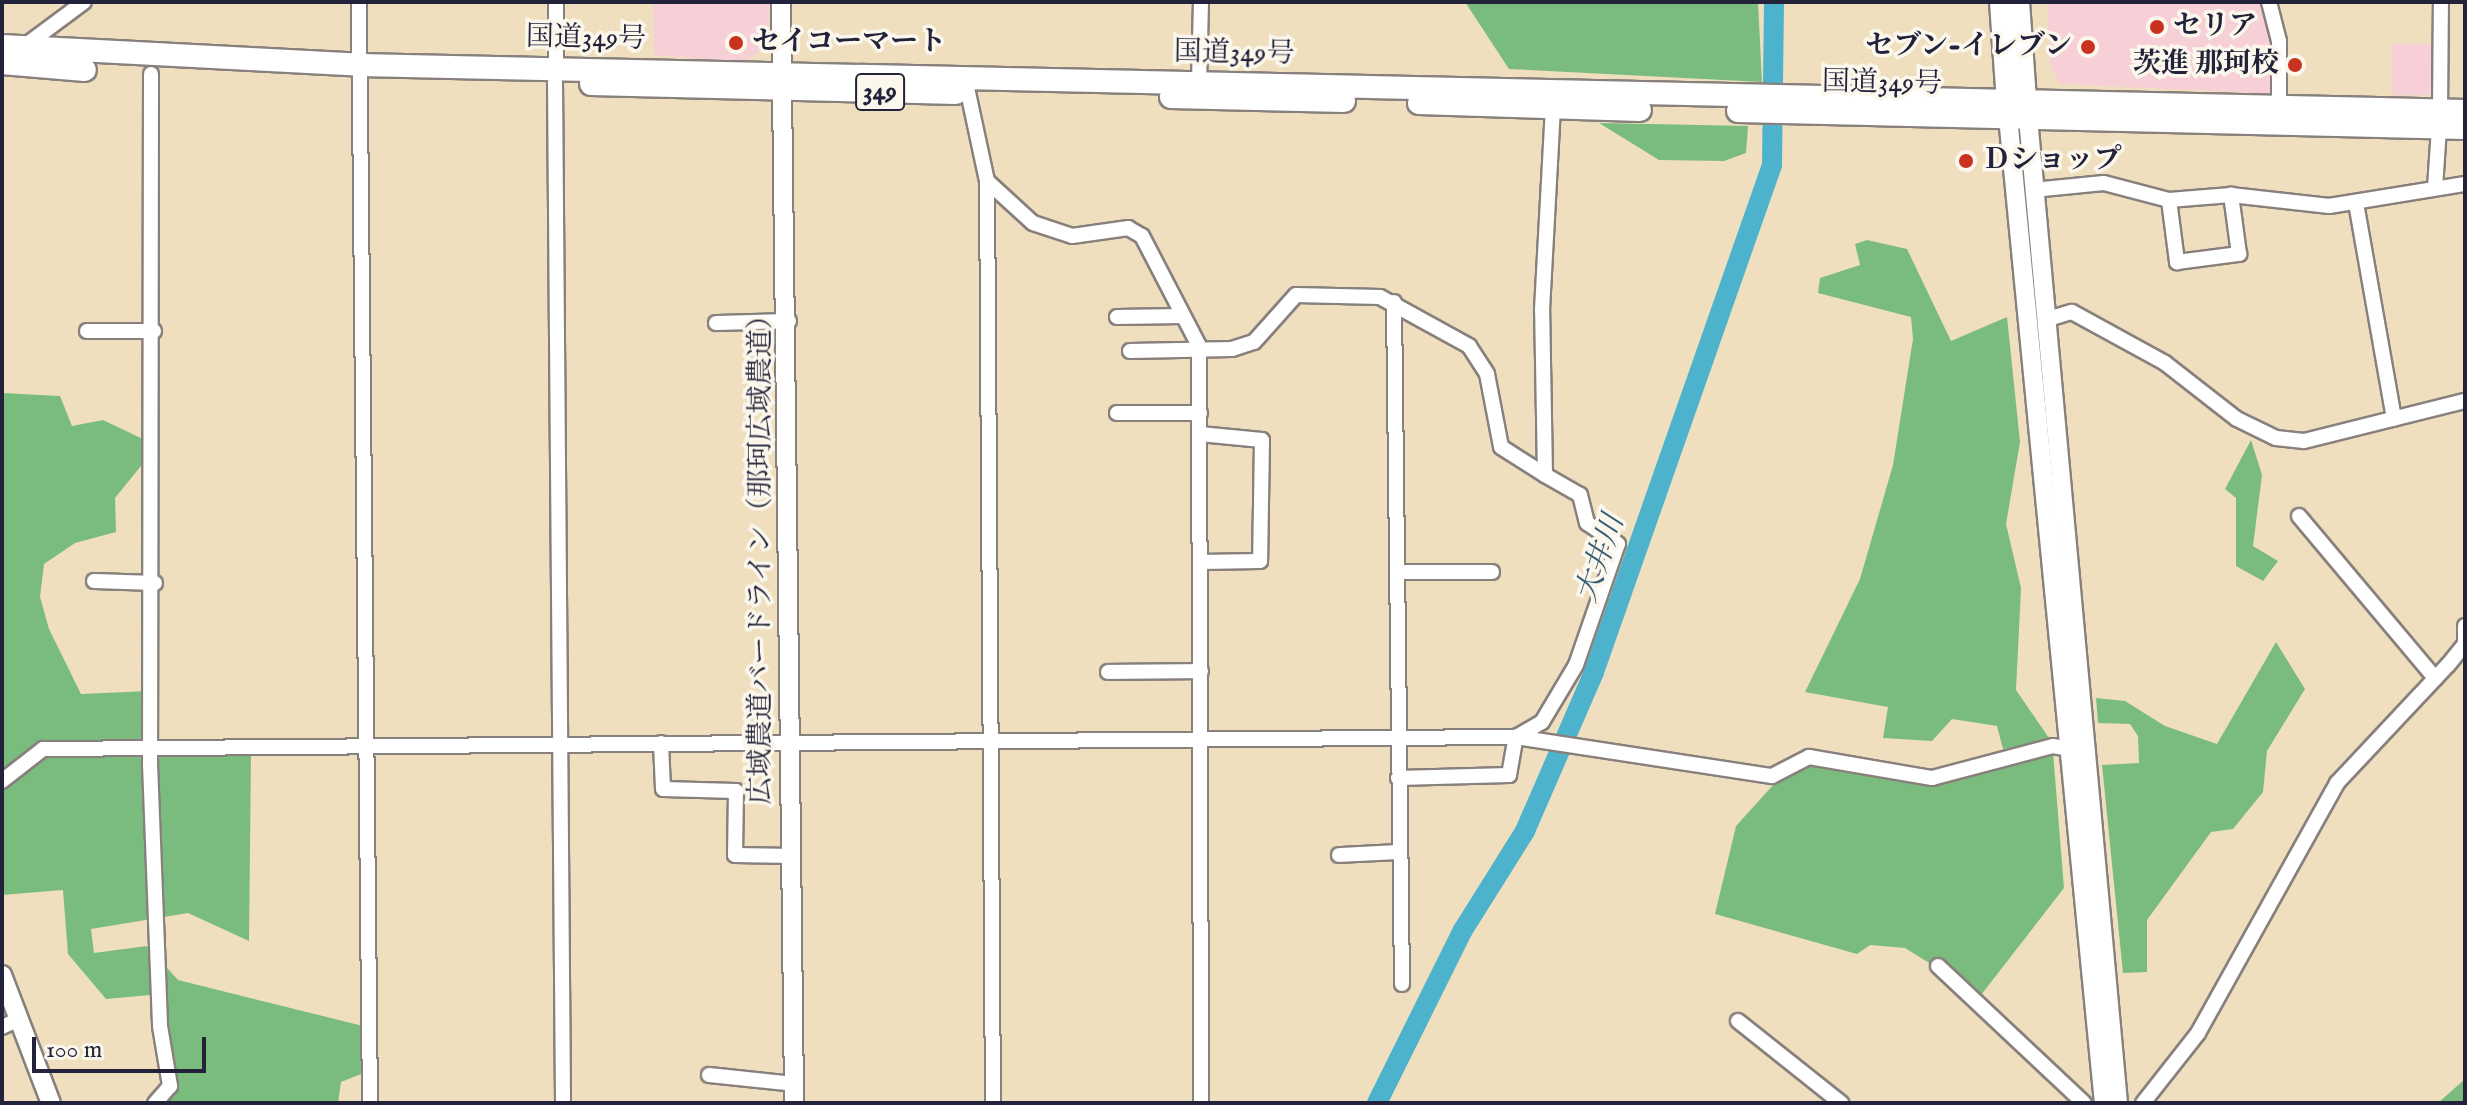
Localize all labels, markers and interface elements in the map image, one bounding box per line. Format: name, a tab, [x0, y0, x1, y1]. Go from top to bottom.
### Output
place label: セリア	[2173, 10, 2257, 44]
marker: セリア	[2148, 18, 2166, 36]
street label: 国道349号	[526, 21, 646, 57]
place label: セイコーマート	[752, 26, 948, 60]
place label: セブン-イレブン	[1863, 30, 2072, 64]
marker: セイコーマート	[727, 34, 745, 52]
street label: 国道349号	[1174, 36, 1294, 72]
marker: セブン-イレブン	[2079, 38, 2097, 56]
place label: 茨進 那珂校	[2133, 48, 2279, 82]
marker: 茨進 那珂校	[2286, 56, 2304, 74]
street label: 国道349号	[1822, 66, 1942, 102]
road number: 349	[854, 70, 906, 114]
place label: Ｄショップ	[1982, 144, 2122, 178]
marker: Ｄショップ	[1957, 152, 1975, 170]
street label: 広域農道バードライン（那珂広域農道）	[745, 301, 779, 805]
water label: 大井川	[1569, 511, 1633, 607]
scale bar	[36, 1021, 210, 1071]
text: 100 m	[46, 1035, 102, 1066]

